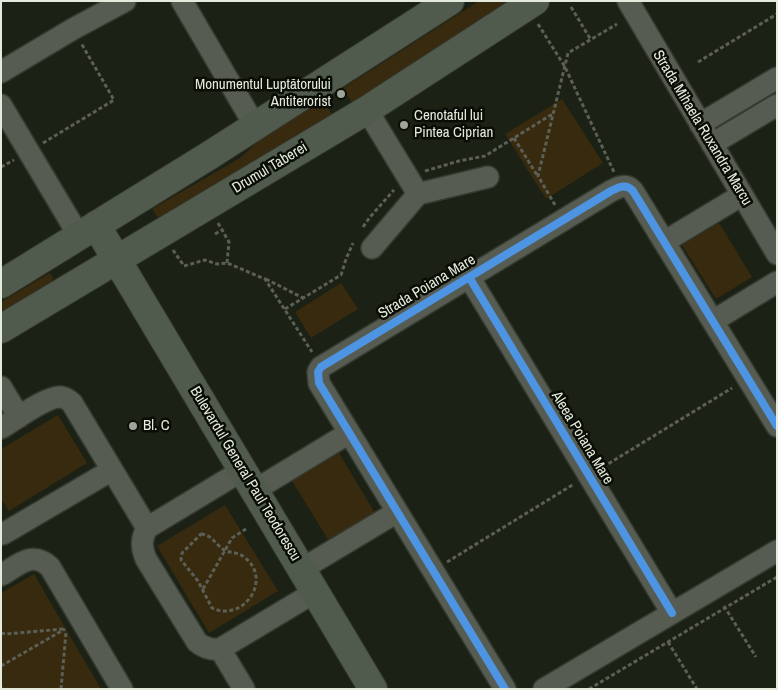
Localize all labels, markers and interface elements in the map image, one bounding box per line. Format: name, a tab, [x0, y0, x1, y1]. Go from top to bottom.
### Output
street label: Strada Mihaela Ruxandra Marcu	[649, 47, 755, 209]
place label: Monumentul Luptătorului Antiterorist	[195, 76, 331, 111]
marker: Monumentul Luptătorului Antiterorist	[335, 88, 347, 100]
place label: Cenotaful lui Pintea Ciprian	[414, 107, 493, 142]
marker: Cenotaful lui Pintea Ciprian	[398, 119, 410, 131]
street label: Drumul Taberei	[229, 139, 311, 197]
street label: Strada Poiana Mare	[375, 251, 479, 323]
street label: Bulevardul General Paul Teodorescu	[186, 384, 304, 564]
street label: Aleea Poiana Mare	[547, 388, 617, 488]
place label: Bl. C	[143, 417, 170, 435]
marker: Bl. C	[127, 420, 139, 432]

